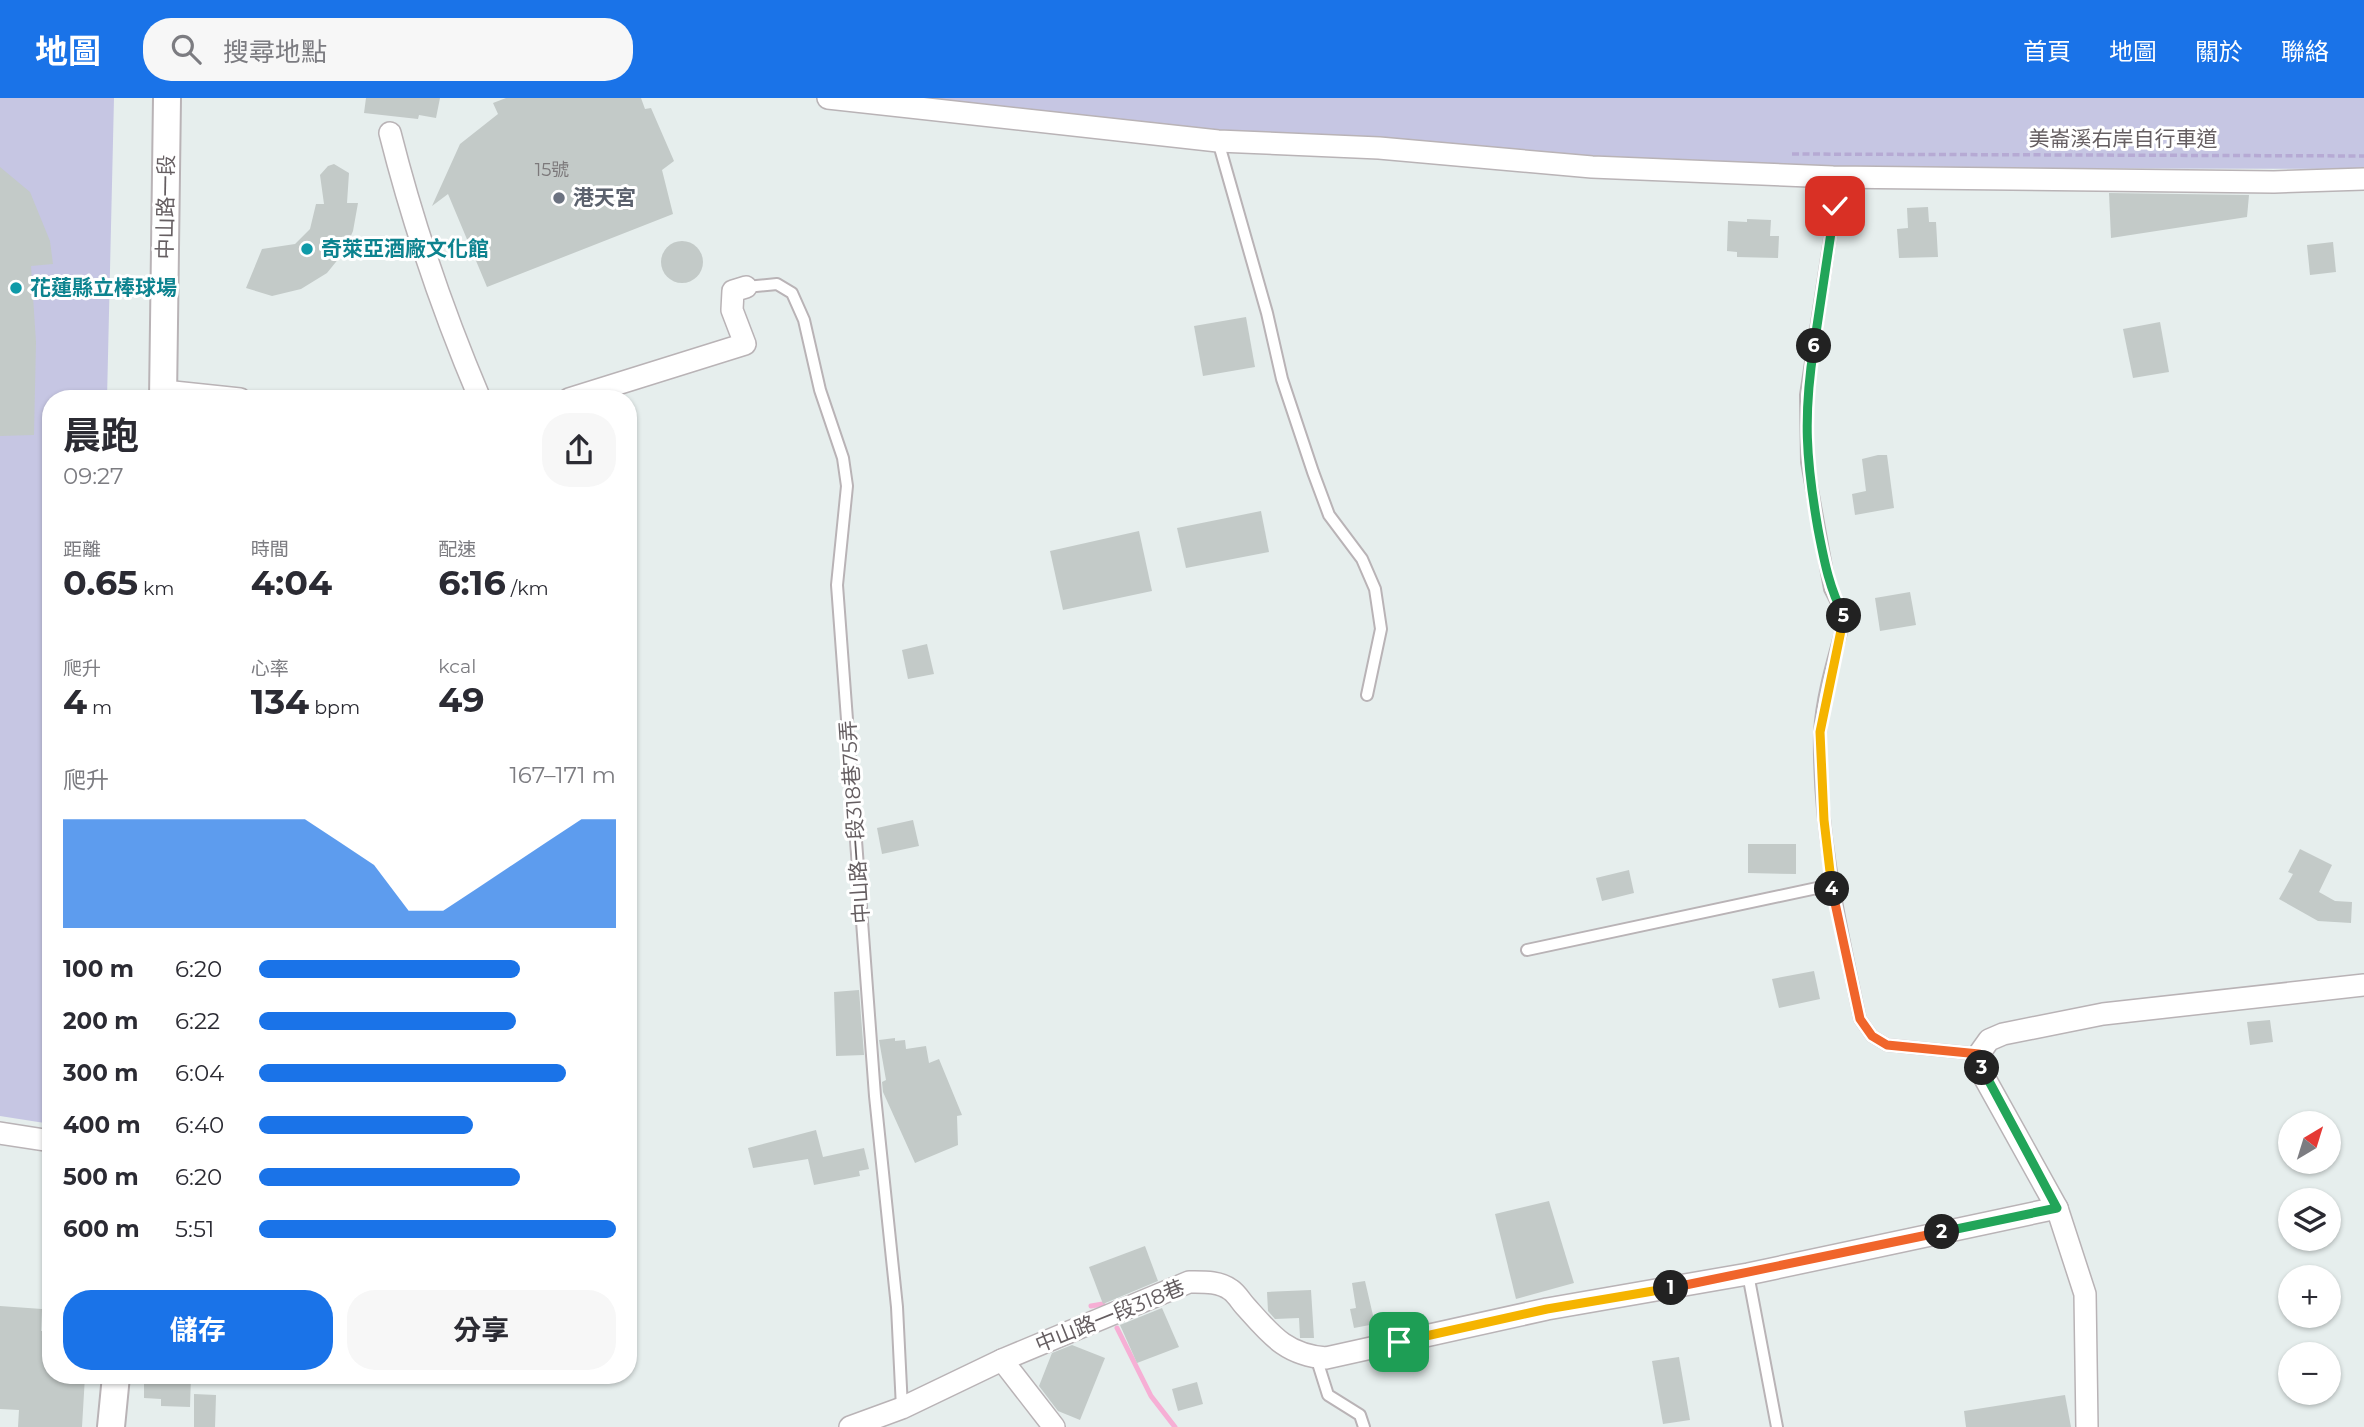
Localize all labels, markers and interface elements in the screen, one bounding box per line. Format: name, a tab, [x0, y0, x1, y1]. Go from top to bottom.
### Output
search box	[143, 18, 633, 81]
icon: search	[167, 30, 205, 68]
text: 地圖	[35, 31, 101, 71]
text: 搜尋地點	[223, 36, 327, 68]
text: 首頁	[2023, 37, 2071, 66]
text: 地圖	[2109, 37, 2157, 66]
text: 關於	[2195, 37, 2243, 66]
text: 聯絡	[2281, 37, 2329, 66]
street label: 美崙溪右岸自行車道	[2029, 126, 2218, 151]
street label: 中山路一段	[152, 154, 179, 260]
house number: 15號	[535, 159, 569, 181]
pin	[1805, 176, 1865, 236]
place label: 港天宮	[573, 185, 636, 210]
icon: check	[1816, 187, 1854, 225]
marker: 港天宮	[551, 190, 567, 206]
place label: 奇萊亞酒廠文化館	[321, 236, 489, 261]
marker: 奇萊亞酒廠文化館	[299, 241, 315, 257]
place label: 花蓮縣立棒球場	[30, 275, 177, 300]
marker: 花蓮縣立棒球場	[8, 280, 24, 296]
pin: 6	[1797, 328, 1832, 364]
text: 6	[1807, 334, 1820, 357]
text: 晨跑	[63, 412, 139, 459]
button: share	[542, 413, 616, 487]
text: 09:27	[63, 462, 124, 490]
text: 距離	[63, 538, 101, 561]
text: 時間	[251, 538, 289, 561]
text: 配速	[438, 538, 476, 561]
text: 0.65	[63, 561, 138, 604]
text: 4:04	[251, 561, 332, 604]
text: 6:16	[438, 561, 506, 604]
text: km	[138, 577, 175, 600]
text: /km	[506, 577, 549, 600]
pin: 5	[1826, 598, 1862, 634]
text: 5	[1838, 604, 1849, 627]
text: kcal	[438, 655, 476, 678]
text: 爬升	[63, 657, 101, 680]
text: 心率	[251, 657, 289, 680]
text: 49	[438, 678, 485, 721]
text: 4	[63, 680, 87, 723]
text: 134	[251, 680, 309, 723]
text: m	[87, 696, 112, 719]
text: bpm	[309, 696, 360, 719]
street label: 中山路一段318巷75弄	[835, 720, 874, 925]
text: 167–171 m	[510, 761, 616, 789]
text: 爬升	[63, 766, 109, 794]
pin: 4	[1814, 872, 1850, 906]
text: 4	[1825, 877, 1838, 900]
text: 100 m	[63, 955, 134, 983]
text: 6:20	[175, 955, 222, 983]
text: 200 m	[63, 1007, 138, 1035]
text: 6:22	[175, 1007, 220, 1035]
pin: 3	[1965, 1051, 2000, 1086]
text: 3	[1976, 1056, 1987, 1079]
text: 300 m	[63, 1059, 139, 1087]
text: 6:04	[175, 1059, 224, 1087]
text: 400 m	[63, 1111, 141, 1139]
text: 6:40	[175, 1111, 224, 1139]
north arrow	[2278, 1111, 2342, 1174]
map controls	[2278, 1111, 2341, 1405]
text: 500 m	[63, 1163, 139, 1191]
text: 6:20	[175, 1163, 222, 1191]
button: layers	[2278, 1188, 2341, 1251]
pin: 2	[1924, 1214, 1960, 1250]
text: 600 m	[63, 1215, 140, 1243]
text: 5:51	[175, 1215, 214, 1243]
text: 2	[1936, 1220, 1947, 1243]
button: +	[2278, 1265, 2341, 1328]
pin: 1	[1654, 1270, 1688, 1306]
street label: 中山路一段318巷	[1031, 1274, 1188, 1357]
text: 1	[1667, 1276, 1674, 1299]
button: 儲存	[63, 1290, 333, 1370]
button: 分享	[347, 1290, 616, 1370]
pin	[1369, 1312, 1429, 1372]
icon: arrive	[1380, 1323, 1418, 1361]
button: −	[2278, 1342, 2341, 1405]

